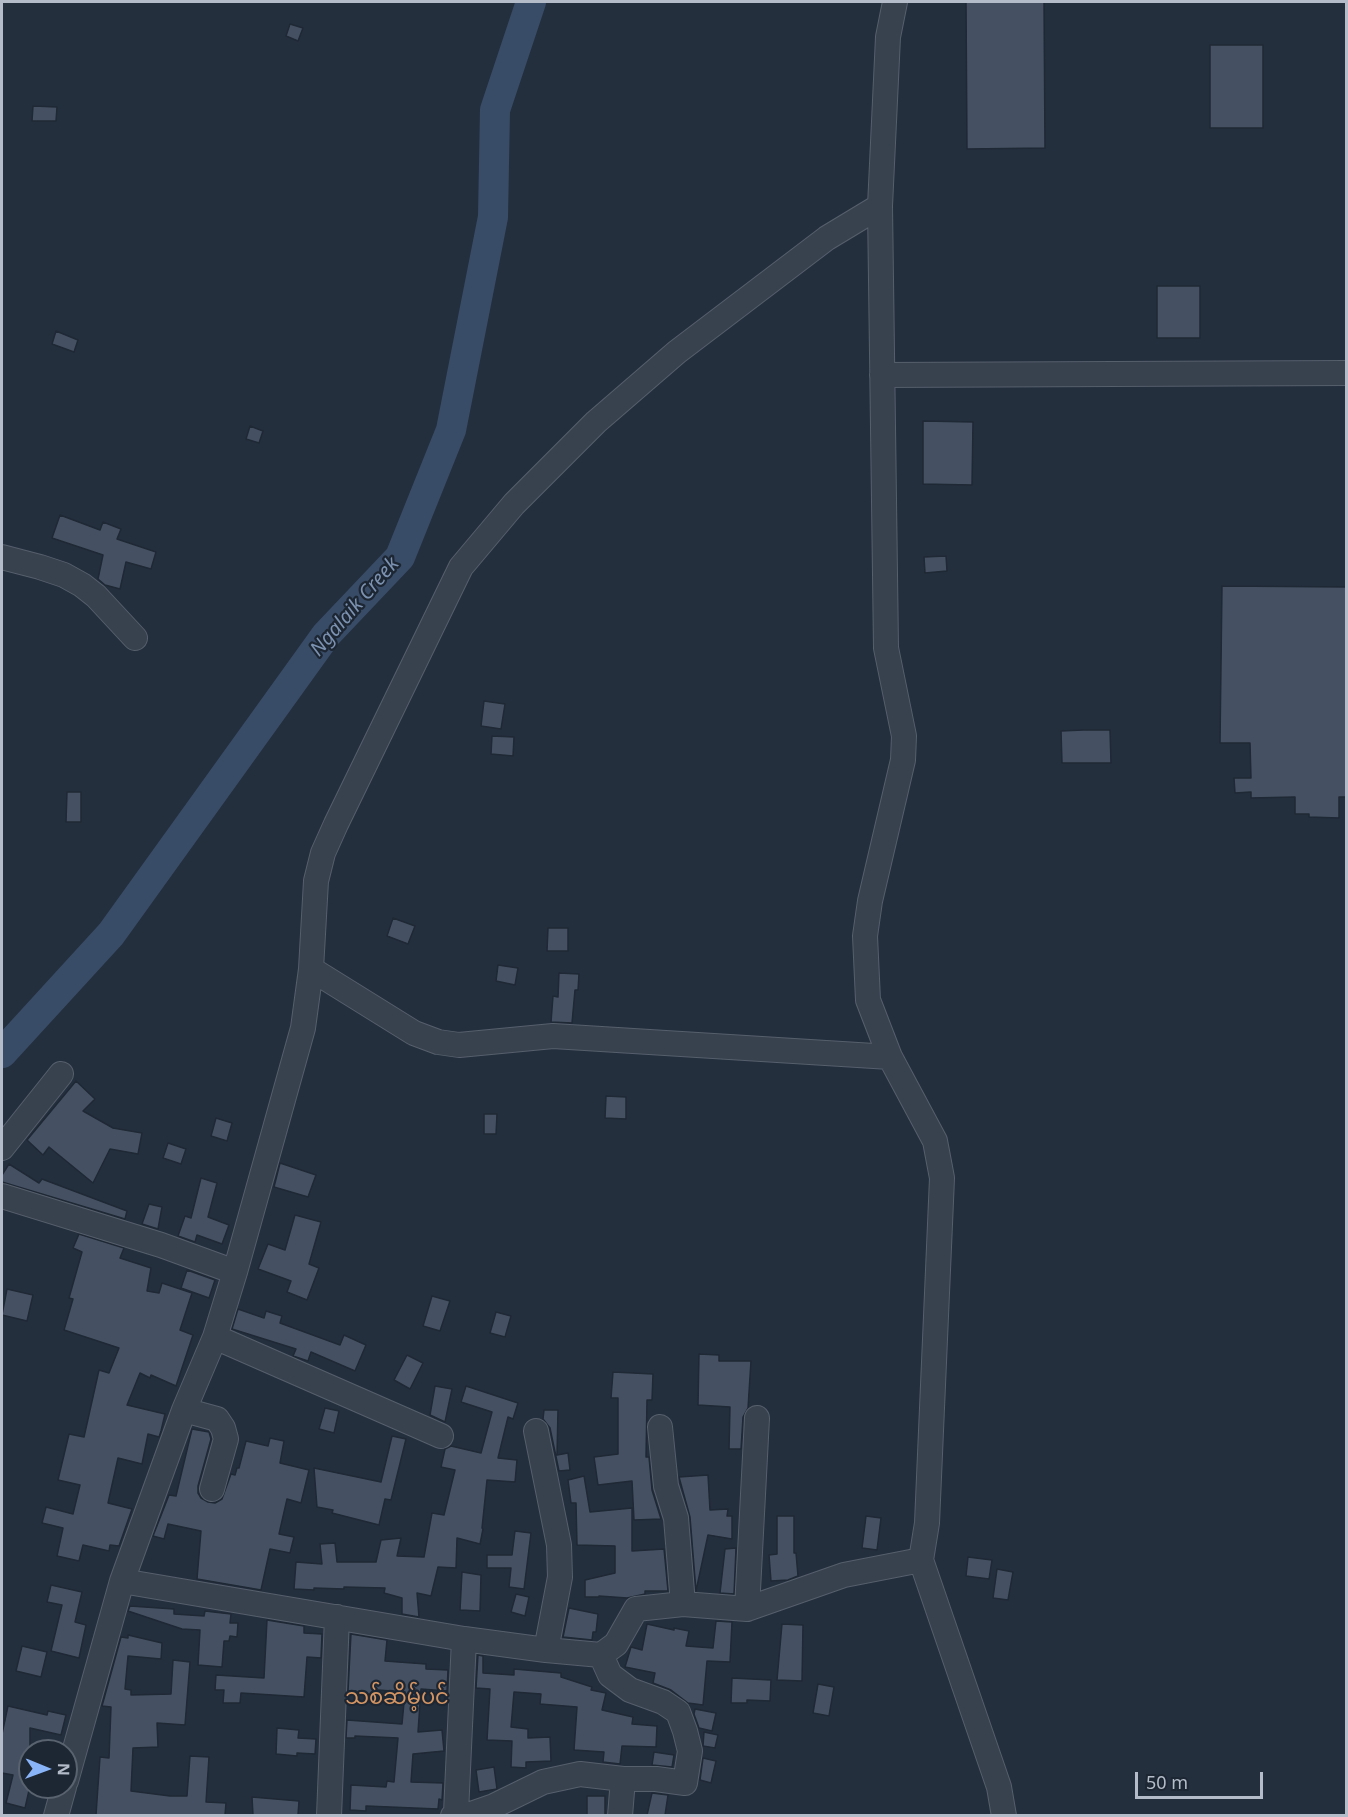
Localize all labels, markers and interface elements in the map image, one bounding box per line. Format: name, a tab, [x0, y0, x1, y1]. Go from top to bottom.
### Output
water label: Ngalaik Creek	[306, 553, 404, 661]
district label: သစ်ဆိမ့်ပင်	[345, 1685, 449, 1711]
north arrow	[18, 1739, 78, 1799]
scale bar	[1138, 1760, 1266, 1798]
text: N	[53, 1763, 75, 1776]
text: 50 m	[1146, 1770, 1188, 1794]

